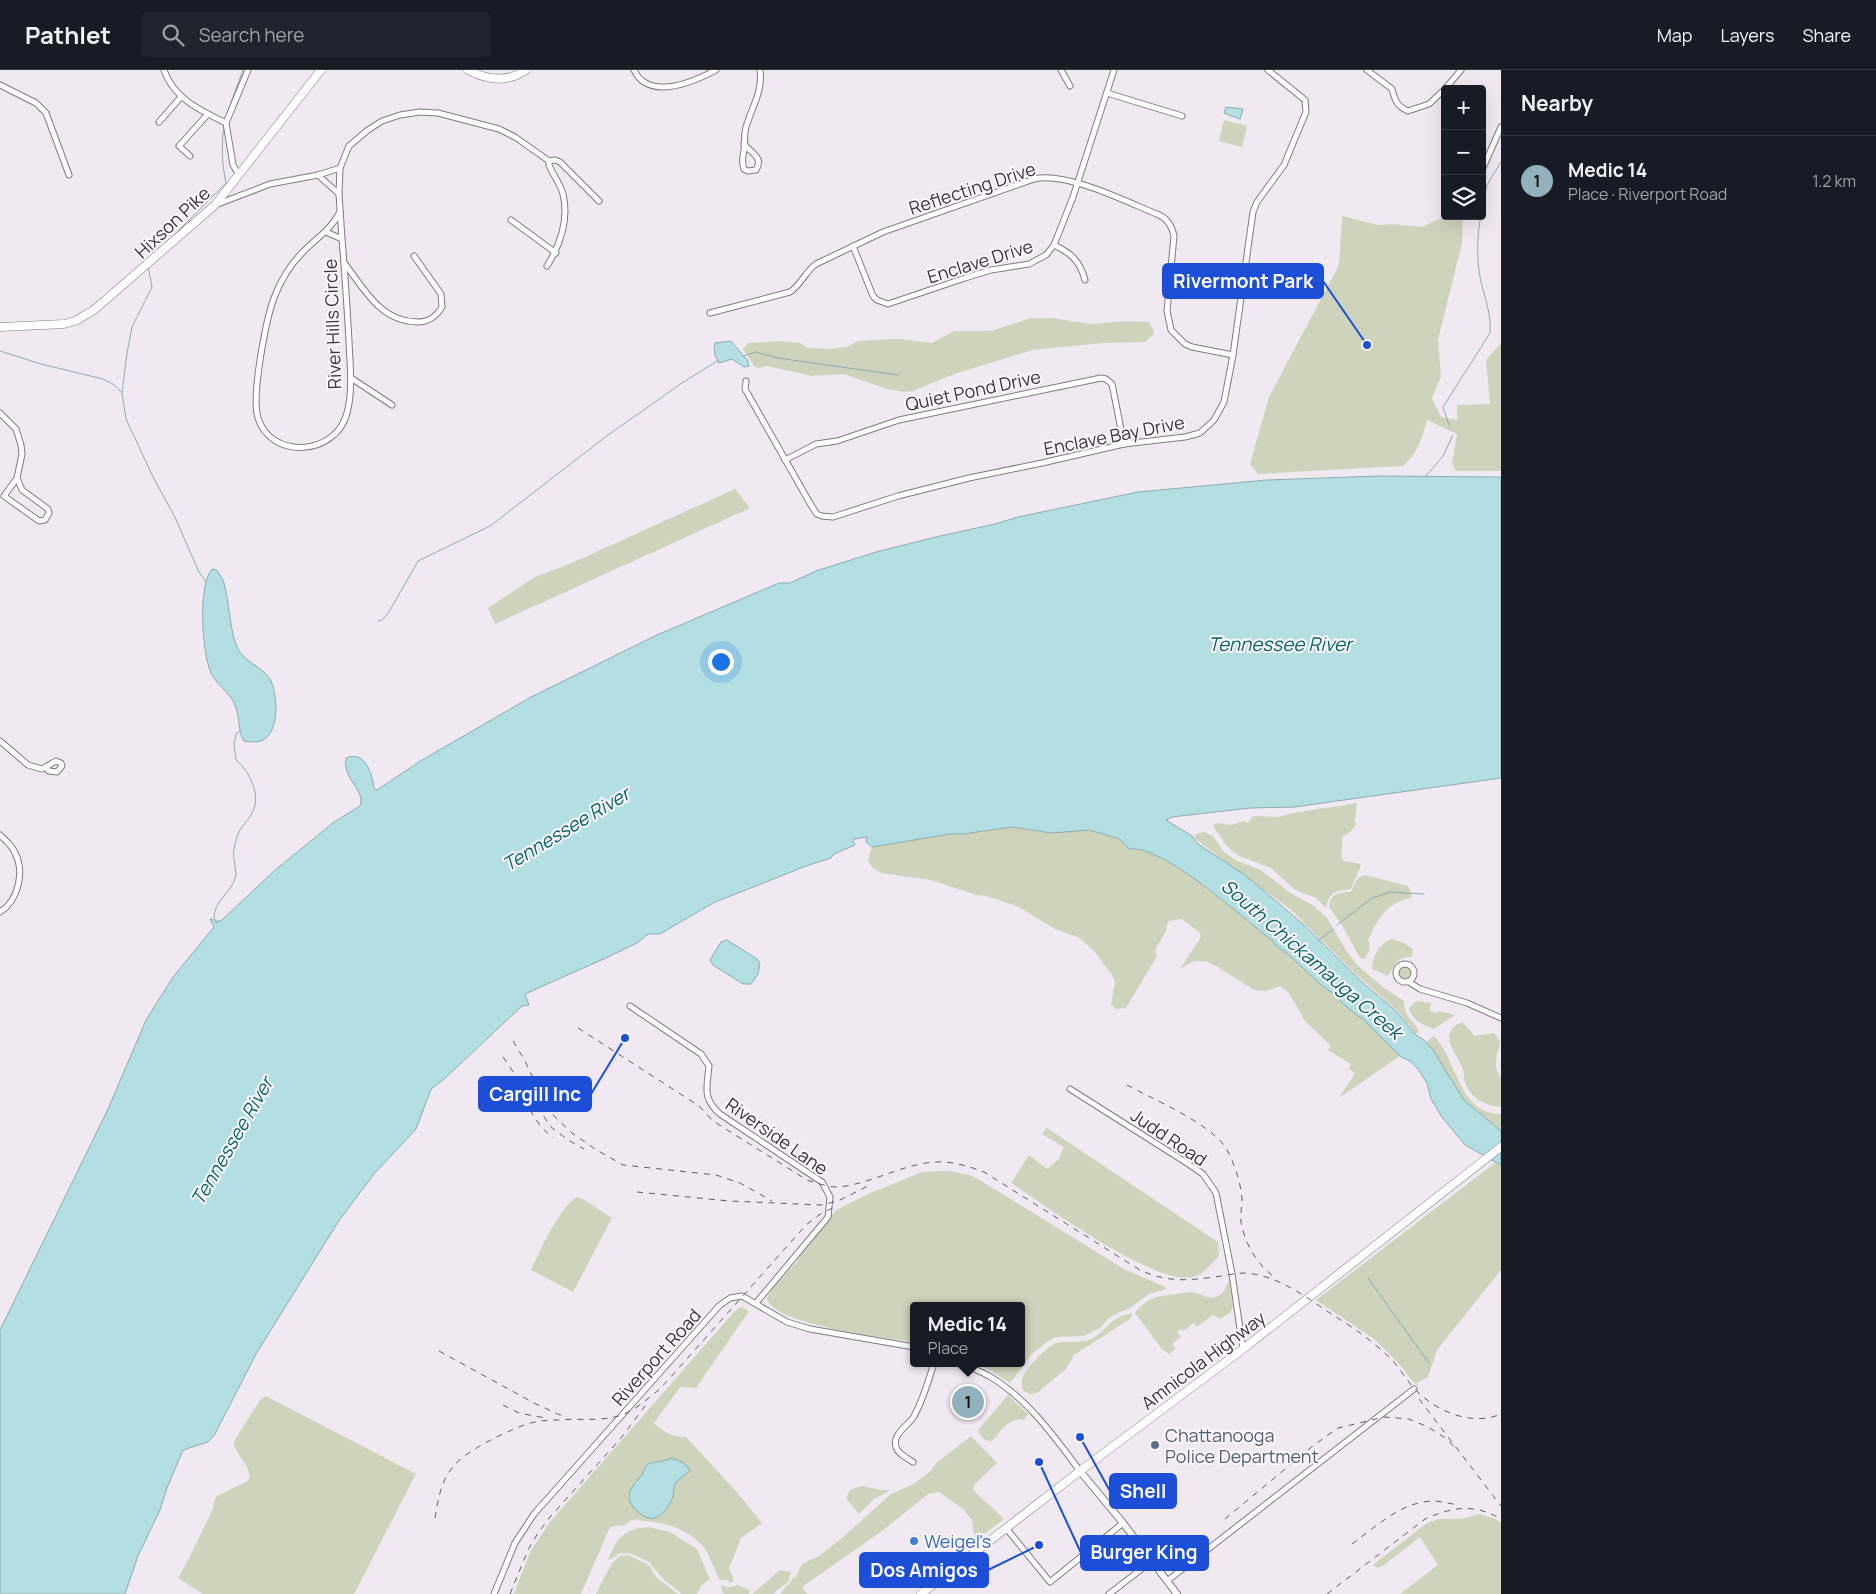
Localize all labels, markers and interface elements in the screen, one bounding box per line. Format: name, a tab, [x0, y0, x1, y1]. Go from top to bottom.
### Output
search box	[141, 12, 491, 57]
text: Pathlet	[25, 18, 111, 51]
icon: search	[159, 21, 187, 49]
text: Search here	[199, 22, 304, 48]
text: Map	[1657, 23, 1692, 47]
text: Layers	[1720, 23, 1774, 47]
text: Share	[1802, 23, 1851, 47]
map controls	[1441, 85, 1486, 220]
button: +	[1441, 85, 1486, 130]
text: Nearby	[1521, 89, 1593, 117]
button: −	[1441, 130, 1486, 175]
street label: Reflecting Drive	[905, 156, 1039, 220]
text: Medic 14	[1568, 157, 1647, 183]
text: 1	[1533, 170, 1541, 192]
text: 1.2 km	[1813, 170, 1856, 192]
button: layers	[1441, 175, 1486, 220]
street label: Hixson Pike	[129, 181, 215, 263]
text: Place · Riverport Road	[1568, 183, 1727, 205]
street label: Enclave Drive	[924, 234, 1036, 288]
street label: River Hills Circle	[318, 258, 346, 390]
callout: Rivermont Park	[1163, 264, 1323, 298]
text: Rivermont Park	[1173, 268, 1314, 294]
street label: Quiet Pond Drive	[903, 364, 1043, 416]
street label: Enclave Bay Drive	[1042, 410, 1186, 460]
water label: Tennessee River	[1208, 631, 1354, 657]
your location	[708, 649, 734, 675]
water label: Tennessee River	[498, 780, 636, 877]
water label: South Chickamauga Creek	[1216, 873, 1410, 1047]
water label: Tennessee River	[185, 1070, 280, 1210]
callout: Cargill Inc	[479, 1077, 591, 1111]
text: Cargill Inc	[489, 1081, 581, 1107]
street label: Riverside Lane	[721, 1092, 833, 1180]
street label: Judd Road	[1126, 1103, 1212, 1171]
popup	[910, 1302, 1025, 1367]
street label: Riverport Road	[606, 1303, 706, 1411]
street label: Amnicola Highway	[1136, 1305, 1270, 1415]
text: Medic 14	[928, 1311, 1007, 1337]
text: Place	[928, 1337, 968, 1359]
pin: 1	[952, 1383, 984, 1421]
place label: Chattanooga Police Department	[1165, 1423, 1319, 1468]
marker: Chattanooga Police Department	[1149, 1439, 1161, 1451]
callout: Shell	[1110, 1474, 1176, 1508]
text: Shell	[1120, 1478, 1166, 1504]
place label: Weigel's	[924, 1529, 991, 1553]
marker: Weigel's	[908, 1535, 920, 1547]
callout: Burger King	[1081, 1536, 1208, 1570]
text: Burger King	[1091, 1539, 1197, 1565]
callout: Dos Amigos	[860, 1553, 988, 1587]
text: Dos Amigos	[870, 1557, 978, 1583]

